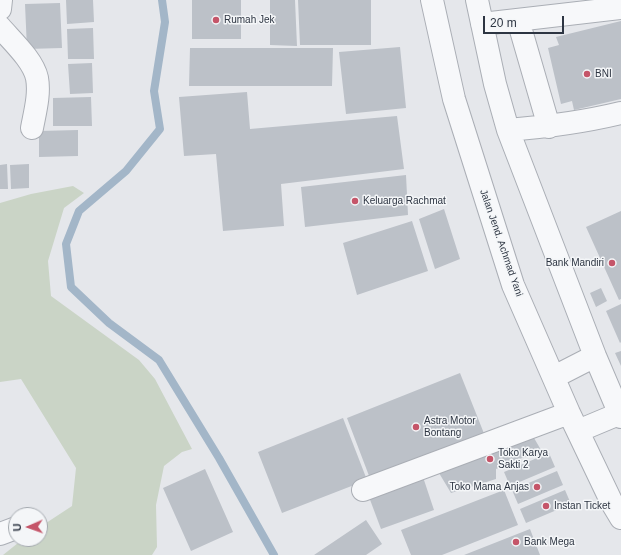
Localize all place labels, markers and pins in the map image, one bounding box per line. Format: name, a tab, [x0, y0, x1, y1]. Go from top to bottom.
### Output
place label: Rumah Jek	[224, 14, 275, 26]
marker: Rumah Jek	[211, 15, 221, 25]
place label: BNI	[595, 68, 612, 80]
marker: BNI	[582, 69, 592, 79]
place label: Keluarga Rachmat	[363, 195, 446, 207]
marker: Keluarga Rachmat	[350, 196, 360, 206]
place label: Bank Mandiri	[546, 257, 604, 269]
marker: Bank Mandiri	[607, 258, 617, 268]
place label: Astra Motor Bontang	[424, 415, 476, 438]
marker: Astra Motor Bontang	[411, 422, 421, 432]
place label: Toko Karya Sakti 2	[498, 447, 548, 470]
marker: Toko Karya Sakti 2	[485, 454, 495, 464]
place label: Toko Mama Anjas	[450, 481, 529, 493]
marker: Toko Mama Anjas	[532, 482, 542, 492]
place label: Instan Ticket	[554, 500, 610, 512]
marker: Instan Ticket	[541, 501, 551, 511]
place label: Bank Mega	[524, 536, 575, 548]
marker: Bank Mega	[511, 537, 521, 547]

